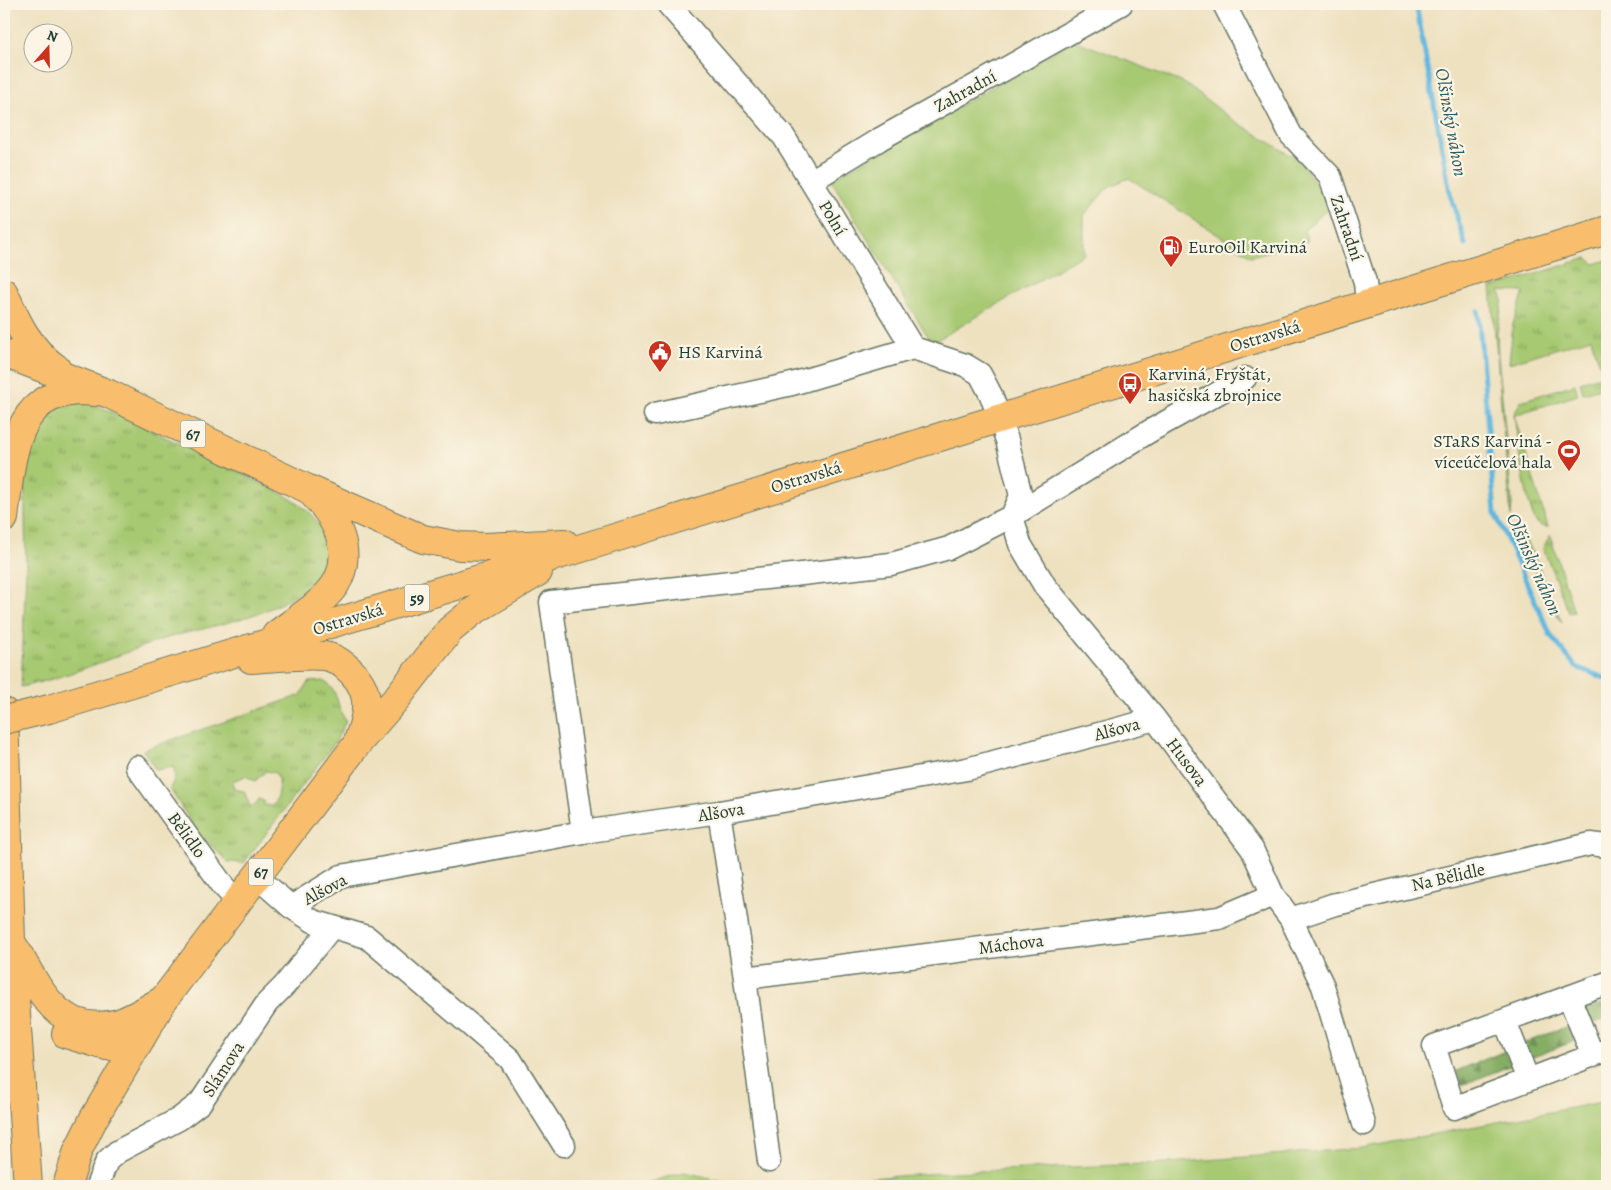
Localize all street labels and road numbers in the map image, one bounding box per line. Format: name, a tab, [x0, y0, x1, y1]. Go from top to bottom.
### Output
street label: Zahradní	[929, 64, 1001, 118]
street label: Zahradní	[1325, 192, 1369, 264]
street label: Polní	[813, 196, 853, 240]
street label: Ostravská	[1227, 314, 1304, 358]
road number: 67	[180, 420, 206, 448]
street label: Ostravská	[768, 455, 845, 499]
road number: 59	[404, 584, 430, 612]
street label: Ostravská	[310, 597, 387, 641]
street label: Alšova	[1090, 711, 1143, 747]
street label: Husova	[1161, 733, 1214, 792]
street label: Alšova	[695, 796, 746, 828]
street label: Bělidlo	[162, 807, 212, 863]
street label: Na Bělidle	[1409, 857, 1487, 897]
road number: 67	[248, 859, 274, 886]
street label: Alšova	[298, 867, 352, 911]
street label: Máchova	[977, 928, 1046, 960]
street label: Slámova	[196, 1036, 250, 1101]

